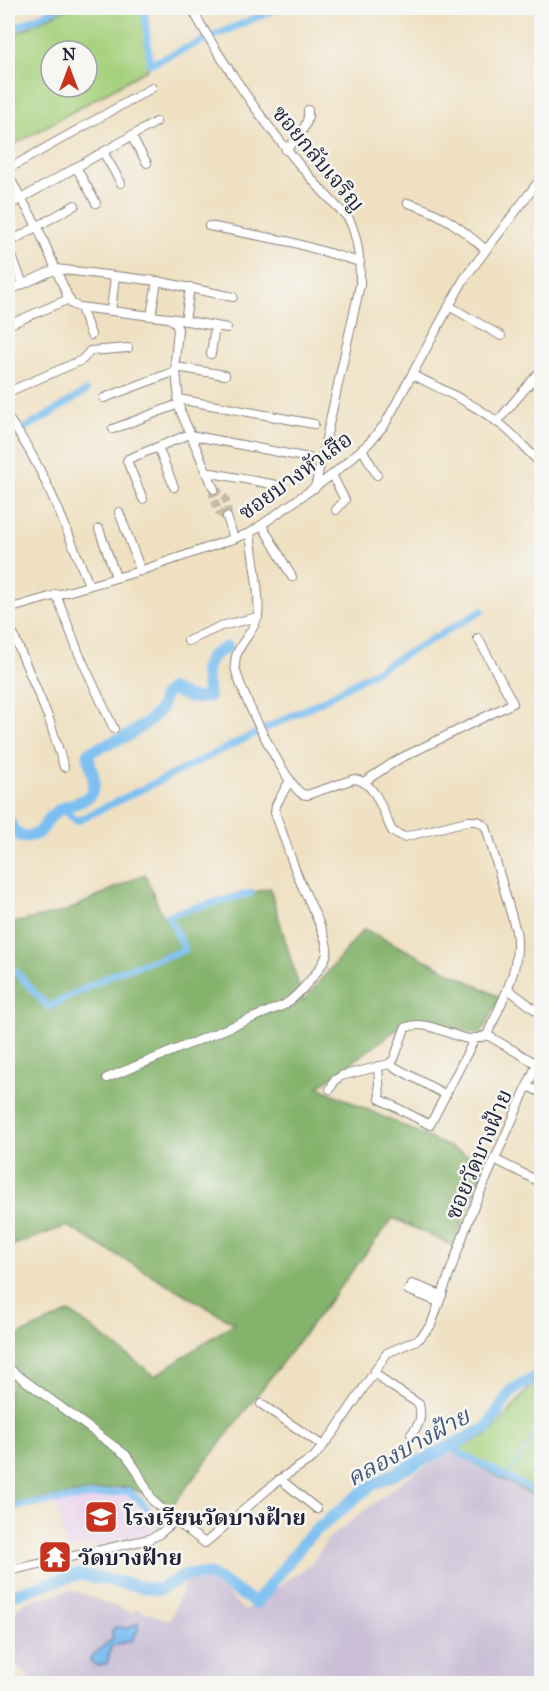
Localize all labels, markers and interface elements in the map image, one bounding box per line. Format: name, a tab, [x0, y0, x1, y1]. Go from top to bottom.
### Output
north arrow	[39, 39, 99, 99]
text: N	[62, 45, 76, 64]
street label: ซอยกลับเจริญ	[267, 100, 371, 217]
street label: ซอยบางหัวเสือ	[233, 425, 357, 526]
street label: ซอยวัดบางฝ้าย	[439, 1085, 518, 1223]
water label: คลองบางฝ้าย	[341, 1400, 476, 1493]
school or university icon: โรงเรียนวัดบางฝ้าย	[83, 1499, 119, 1535]
place label: โรงเรียนวัดบางฝ้าย	[123, 1503, 306, 1531]
temple icon: วัดบางฝ้าย	[37, 1539, 73, 1575]
place label: วัดบางฝ้าย	[78, 1544, 182, 1571]

